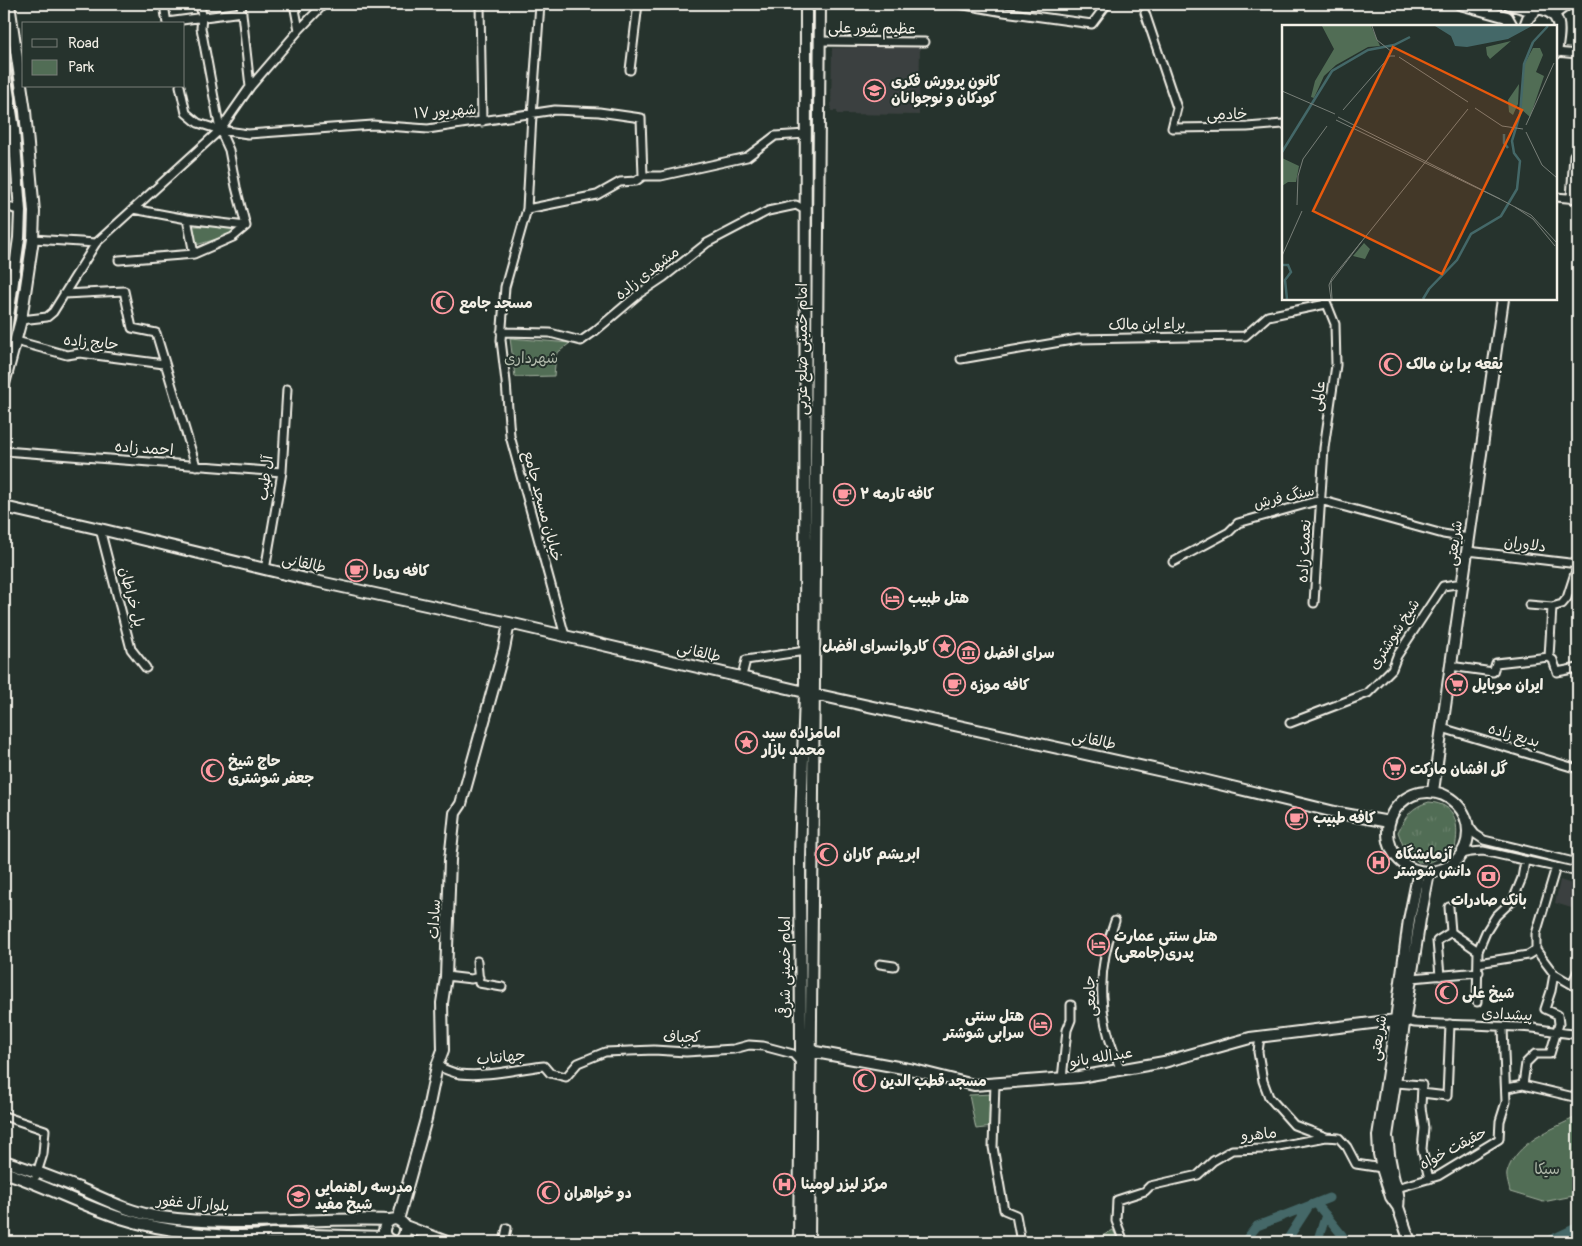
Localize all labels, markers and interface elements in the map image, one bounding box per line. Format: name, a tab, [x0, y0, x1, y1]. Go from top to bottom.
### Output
street label: عظیم شور علی	[828, 18, 916, 41]
legend	[22, 22, 185, 88]
inset map	[1282, 25, 1557, 300]
text: Road	[68, 34, 99, 53]
text: Park	[68, 58, 95, 77]
place label: کانون پرورش فکری کودکان و نوجوانان	[891, 72, 1001, 108]
school or university icon: کانون پرورش فکری کودکان و نوجوانان	[863, 78, 887, 102]
street label: ۱۷ شهریور	[413, 100, 477, 123]
street label: خادمی	[1206, 105, 1248, 124]
street label: مشهدی زاده	[611, 242, 683, 304]
street label: امام خمینی ضلع غربی	[793, 283, 813, 415]
mosque icon: مسجد جامع	[431, 291, 455, 315]
place label: مسجد جامع	[459, 294, 533, 314]
street label: براء ابن مالک	[1108, 314, 1186, 335]
street label: حایج زاده	[62, 331, 119, 354]
park label: شهرداری	[504, 349, 558, 368]
mosque icon: بقعه برا بن مالک	[1378, 352, 1402, 376]
place label: بقعه برا بن مالک	[1406, 355, 1503, 374]
street label: عالمی	[1307, 379, 1330, 413]
street label: احمد زاده	[114, 437, 174, 460]
street label: خیابان مسجد جامع	[518, 449, 566, 564]
street label: آل طیب	[253, 453, 278, 502]
street label: سنگ فرش	[1252, 481, 1316, 514]
cafe icon: کافه تارمه ۲	[832, 482, 856, 506]
place label: کافه تارمه ۲	[860, 485, 934, 504]
street label: نعمت زاده	[1293, 519, 1316, 583]
street label: شریعتی	[1442, 519, 1467, 567]
street label: دلاوران	[1503, 532, 1547, 557]
street label: طالقانی	[280, 550, 328, 577]
cafe icon: کافه‌ ری‌را	[345, 559, 369, 583]
place label: کافه‌ ری‌را	[373, 562, 430, 581]
street label: پل خراطان	[114, 565, 149, 629]
hotel icon: هتل طبیب	[880, 586, 904, 610]
place label: هتل طبیب	[908, 589, 969, 608]
street label: شیخ شوشتری	[1365, 595, 1424, 673]
place icon: کاروانسرای افضل	[933, 634, 957, 658]
place label: کاروانسرای افضل	[822, 637, 929, 656]
street label: طالقانی	[675, 638, 723, 667]
museum icon: سرای افضل	[956, 641, 980, 665]
place label: سرای افضل	[984, 644, 1055, 663]
cafe icon: کافه موزه	[942, 673, 966, 697]
supermarket icon: ایران موبایل	[1444, 673, 1468, 697]
place label: کافه موزه	[970, 676, 1030, 695]
place label: ایران موبایل	[1472, 676, 1544, 695]
street label: بدیع زاده	[1486, 719, 1542, 753]
place label: امامزاده سید محمد بازار	[760, 724, 841, 760]
street label: طالقانی	[1070, 727, 1118, 754]
place icon: امامزاده سید محمد بازار	[734, 730, 758, 754]
place label: حاج شیخ جعفر شوشتری	[228, 752, 314, 788]
supermarket icon: گل افشان مارکت	[1382, 757, 1406, 781]
mosque icon: حاج شیخ جعفر شوشتری	[200, 758, 224, 782]
place label: گل افشان مارکت	[1410, 759, 1508, 779]
cafe icon: کافه طبیب	[1285, 806, 1309, 830]
place label: کافه طبیب	[1313, 809, 1376, 828]
mosque icon: ابریشم کاران	[815, 842, 839, 866]
place label: آزمایشگاه دانش شوشتر	[1393, 844, 1471, 881]
place label: ابریشم کاران	[843, 845, 920, 865]
hospital icon: آزمایشگاه دانش شوشتر	[1367, 851, 1391, 875]
bank icon: بانک صادرات	[1477, 865, 1501, 889]
place label: بانک صادرات	[1451, 891, 1527, 910]
street label: سادات	[424, 899, 445, 939]
street label: امام خمینی شرقی	[774, 916, 796, 1018]
place label: هتل سنتی عمارت پدری(جامعی)	[1114, 927, 1218, 963]
hotel icon: هتل سنتی عمارت پدری(جامعی)	[1086, 933, 1110, 957]
street label: جامعی	[1080, 975, 1101, 1017]
mosque icon: شیخ علی	[1434, 981, 1458, 1005]
place label: شیخ علی	[1462, 984, 1514, 1003]
street label: پیشدادی	[1481, 1004, 1533, 1025]
place label: هتل سنتی سرابی شوشتر	[942, 1007, 1024, 1043]
hotel icon: هتل سنتی سرابی شوشتر	[1028, 1013, 1052, 1037]
street label: شریعتی	[1366, 1014, 1391, 1062]
street label: کجباف	[663, 1028, 701, 1047]
street label: عبدالله بانو	[1067, 1043, 1134, 1072]
street label: جهانتاب	[476, 1045, 527, 1070]
mosque icon: مسجد قطب الدین	[852, 1069, 876, 1093]
place label: مسجد قطب الدین	[880, 1072, 987, 1091]
street label: ماهرو	[1239, 1123, 1278, 1146]
street label: حقیقت خواه	[1416, 1123, 1490, 1174]
park label: سیکا	[1534, 1160, 1560, 1179]
hospital icon: مرکز لیزر لومینا	[773, 1172, 797, 1196]
place label: مرکز لیزر لومینا	[801, 1175, 888, 1194]
place label: مدرسه راهنمایی شیخ مفید	[315, 1178, 413, 1214]
mosque icon: دو خواهران	[536, 1181, 560, 1205]
school or university icon: مدرسه راهنمایی شیخ مفید	[287, 1184, 311, 1208]
place label: دو خواهران	[564, 1184, 632, 1203]
street label: بلوار آل غفور	[155, 1191, 230, 1216]

